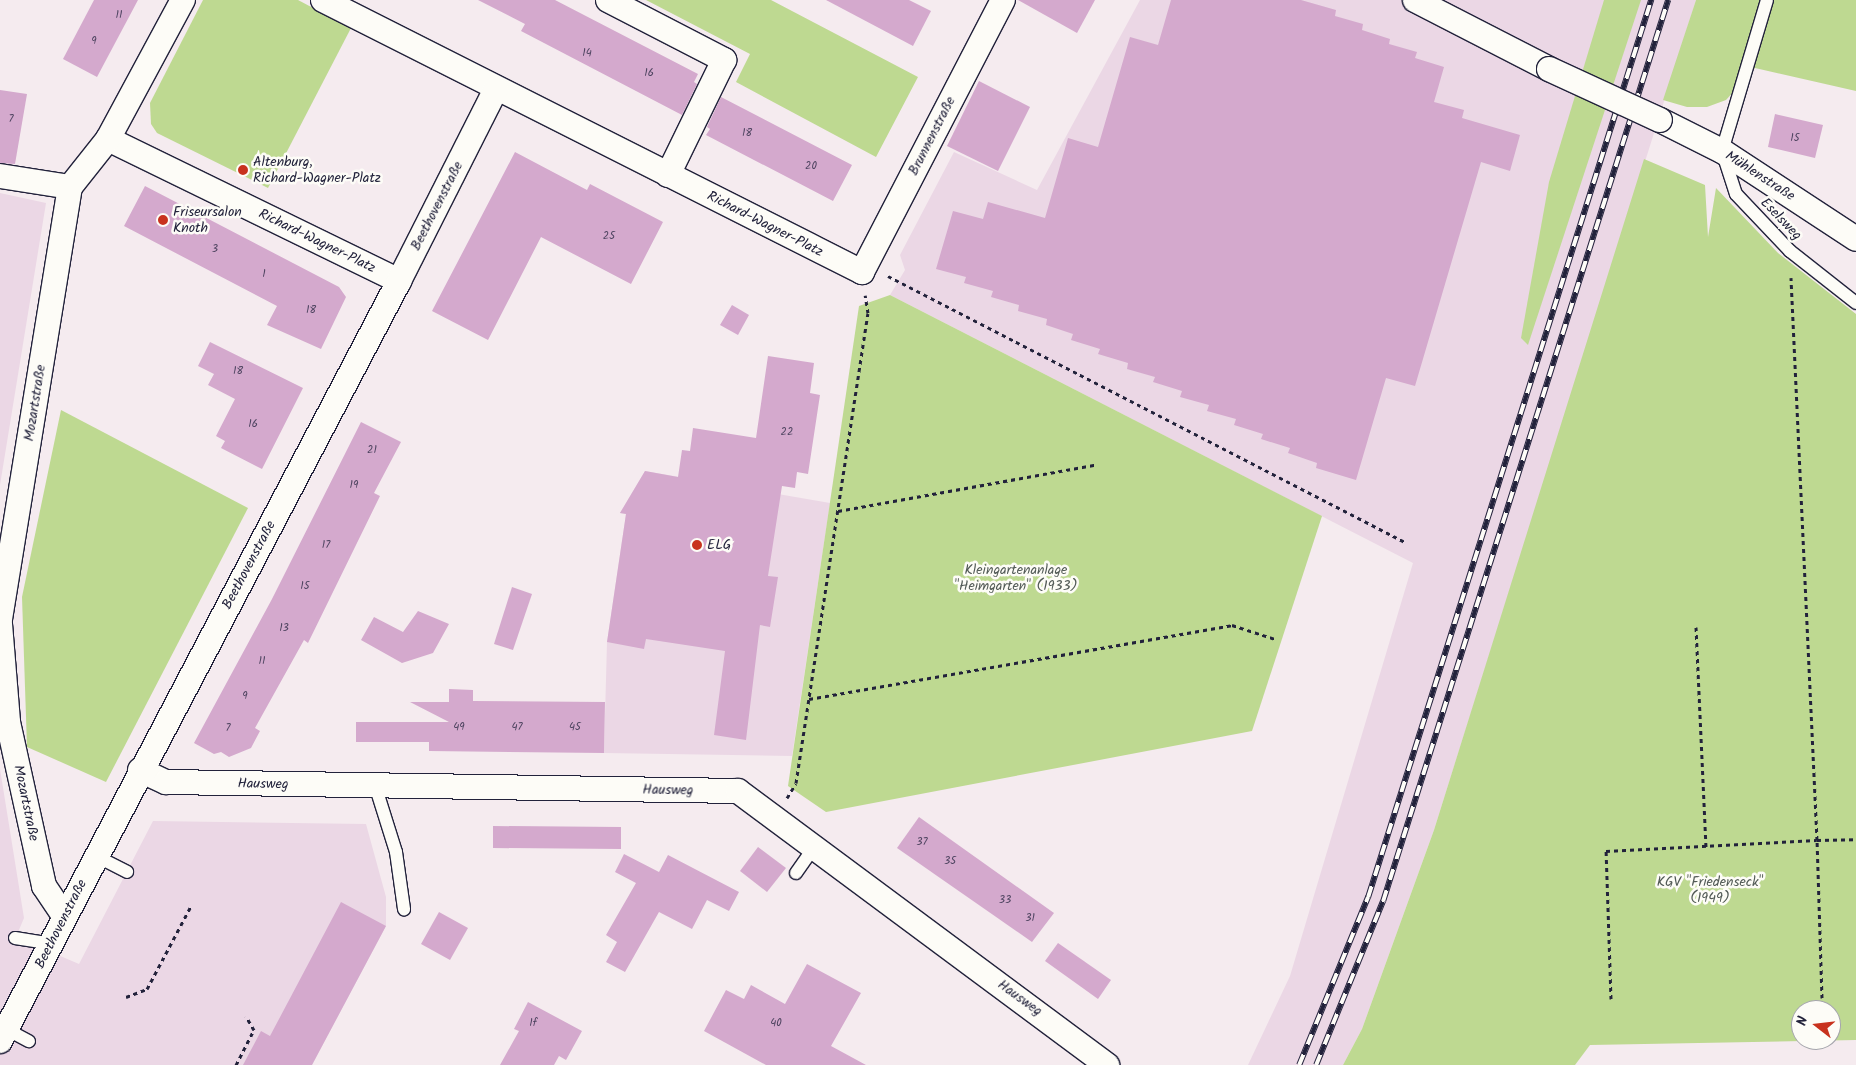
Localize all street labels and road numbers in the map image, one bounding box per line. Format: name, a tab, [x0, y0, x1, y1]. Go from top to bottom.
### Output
street label: Brunnenstraße	[905, 94, 959, 178]
street label: Mühlenstraße	[1722, 147, 1798, 205]
street label: Beethovenstraße	[407, 159, 467, 253]
street label: Richard-Wagner-Platz	[704, 187, 826, 261]
street label: Eselsweg	[1757, 194, 1805, 244]
street label: Richard-Wagner-Platz	[256, 205, 378, 277]
street label: Mozartstraße	[21, 364, 49, 442]
street label: Beethovenstraße	[219, 518, 279, 612]
street label: Mozartstraße	[10, 763, 42, 843]
street label: Hausweg	[237, 775, 289, 793]
street label: Hausweg	[642, 781, 694, 799]
street label: Beethovenstraße	[31, 877, 91, 971]
street label: Hausweg	[994, 976, 1046, 1020]

